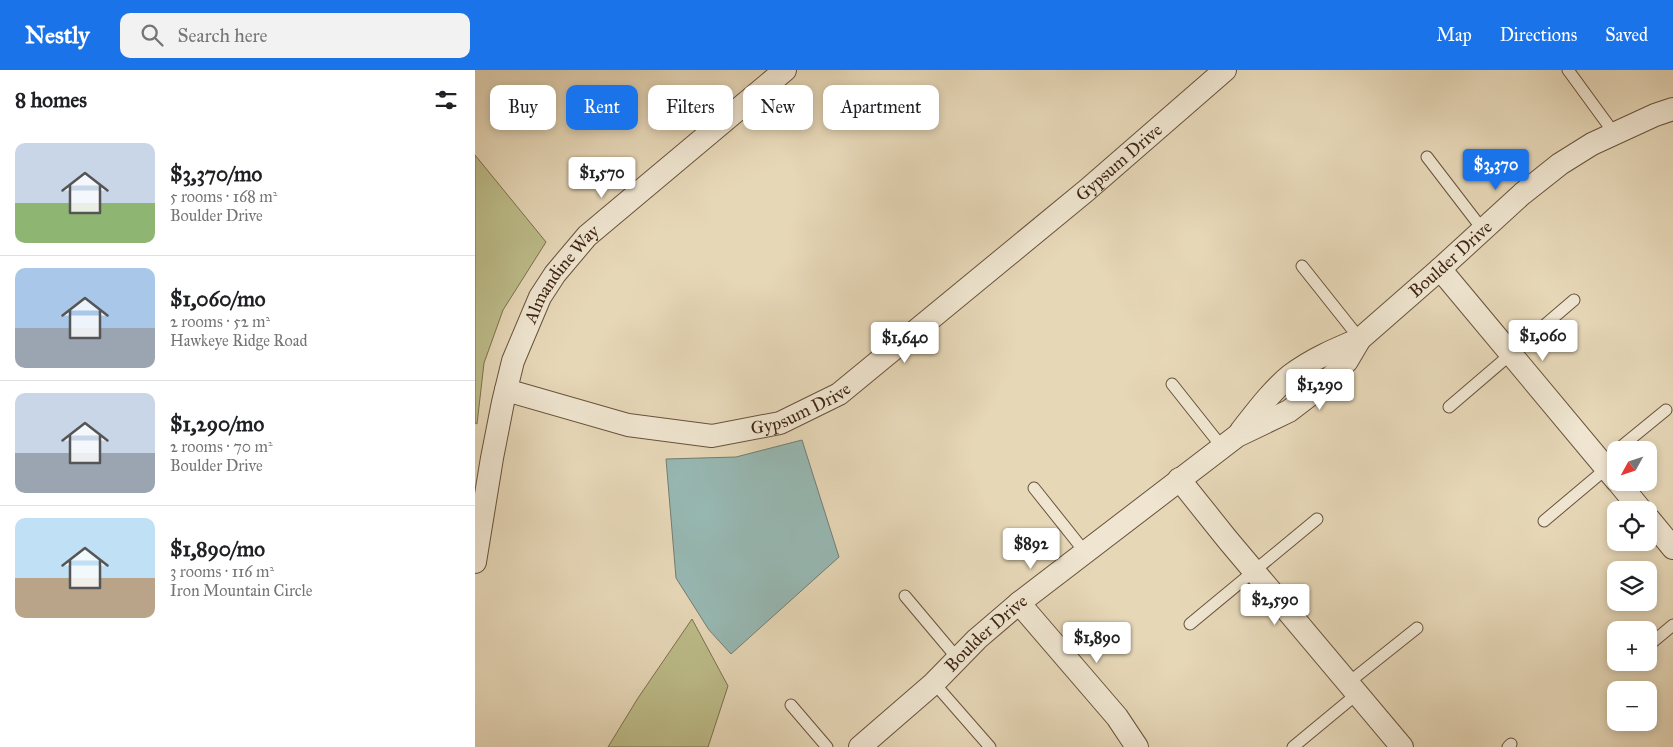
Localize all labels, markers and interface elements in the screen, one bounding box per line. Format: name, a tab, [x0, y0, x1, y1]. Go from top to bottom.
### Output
search box	[120, 13, 470, 58]
text: Nestly	[25, 20, 90, 50]
icon: search	[138, 21, 166, 49]
text: Search here	[178, 24, 267, 47]
text: Map	[1436, 24, 1472, 46]
text: Directions	[1500, 24, 1577, 46]
text: Saved	[1605, 24, 1648, 46]
chip: Buy	[490, 85, 556, 130]
chip: Rent	[566, 85, 638, 130]
chip: Filters	[648, 85, 733, 130]
chip: New	[743, 85, 813, 130]
chip: Apartment	[823, 85, 939, 130]
icon: filters	[432, 86, 460, 114]
text: 8 homes	[15, 87, 87, 113]
street label: Gypsum Drive	[1071, 119, 1167, 206]
pin: $3,370	[1455, 148, 1537, 191]
text: $3,370	[1474, 155, 1518, 174]
pin: $1,570	[561, 156, 643, 199]
text: $3,370/mo	[170, 161, 262, 187]
icon: home	[55, 163, 115, 223]
text: $1,570	[579, 163, 625, 182]
text: 5 rooms · 168 m²	[170, 187, 277, 206]
text: Boulder Drive	[170, 206, 263, 225]
street label: Boulder Drive	[1404, 216, 1497, 302]
street label: Almandine Way	[519, 219, 604, 327]
text: $1,060/mo	[170, 286, 266, 312]
icon: home	[55, 288, 115, 348]
text: 2 rooms · 52 m²	[170, 312, 270, 331]
pin: $1,060	[1502, 320, 1584, 362]
pin: $1,640	[864, 322, 946, 364]
text: $1,060	[1520, 326, 1566, 345]
text: $1,640	[882, 328, 928, 347]
text: Hawkeye Ridge Road	[170, 331, 307, 350]
pin: $1,290	[1279, 368, 1361, 411]
text: $1,290	[1297, 375, 1343, 394]
street label: Gypsum Drive	[749, 378, 855, 439]
text: $1,290/mo	[170, 411, 264, 437]
icon: home	[55, 413, 115, 473]
text: 2 rooms · 70 m²	[170, 437, 273, 456]
north arrow	[1607, 441, 1657, 491]
map controls	[1607, 441, 1657, 731]
text: Boulder Drive	[170, 456, 263, 475]
button: locate	[1607, 501, 1657, 551]
pin: $892	[1001, 528, 1061, 570]
text: $892	[1014, 534, 1048, 553]
text: $1,890/mo	[170, 536, 265, 562]
icon: home	[55, 538, 115, 598]
button: layers	[1607, 561, 1657, 611]
text: 3 rooms · 116 m²	[170, 562, 274, 581]
text: Iron Mountain Circle	[170, 581, 313, 600]
pin: $2,590	[1234, 584, 1316, 626]
street label: Boulder Drive	[940, 590, 1032, 676]
text: $2,590	[1251, 590, 1299, 609]
button: +	[1607, 621, 1657, 671]
pin: $1,890	[1056, 622, 1138, 664]
text: $1,890	[1074, 628, 1120, 647]
button: −	[1607, 681, 1657, 731]

